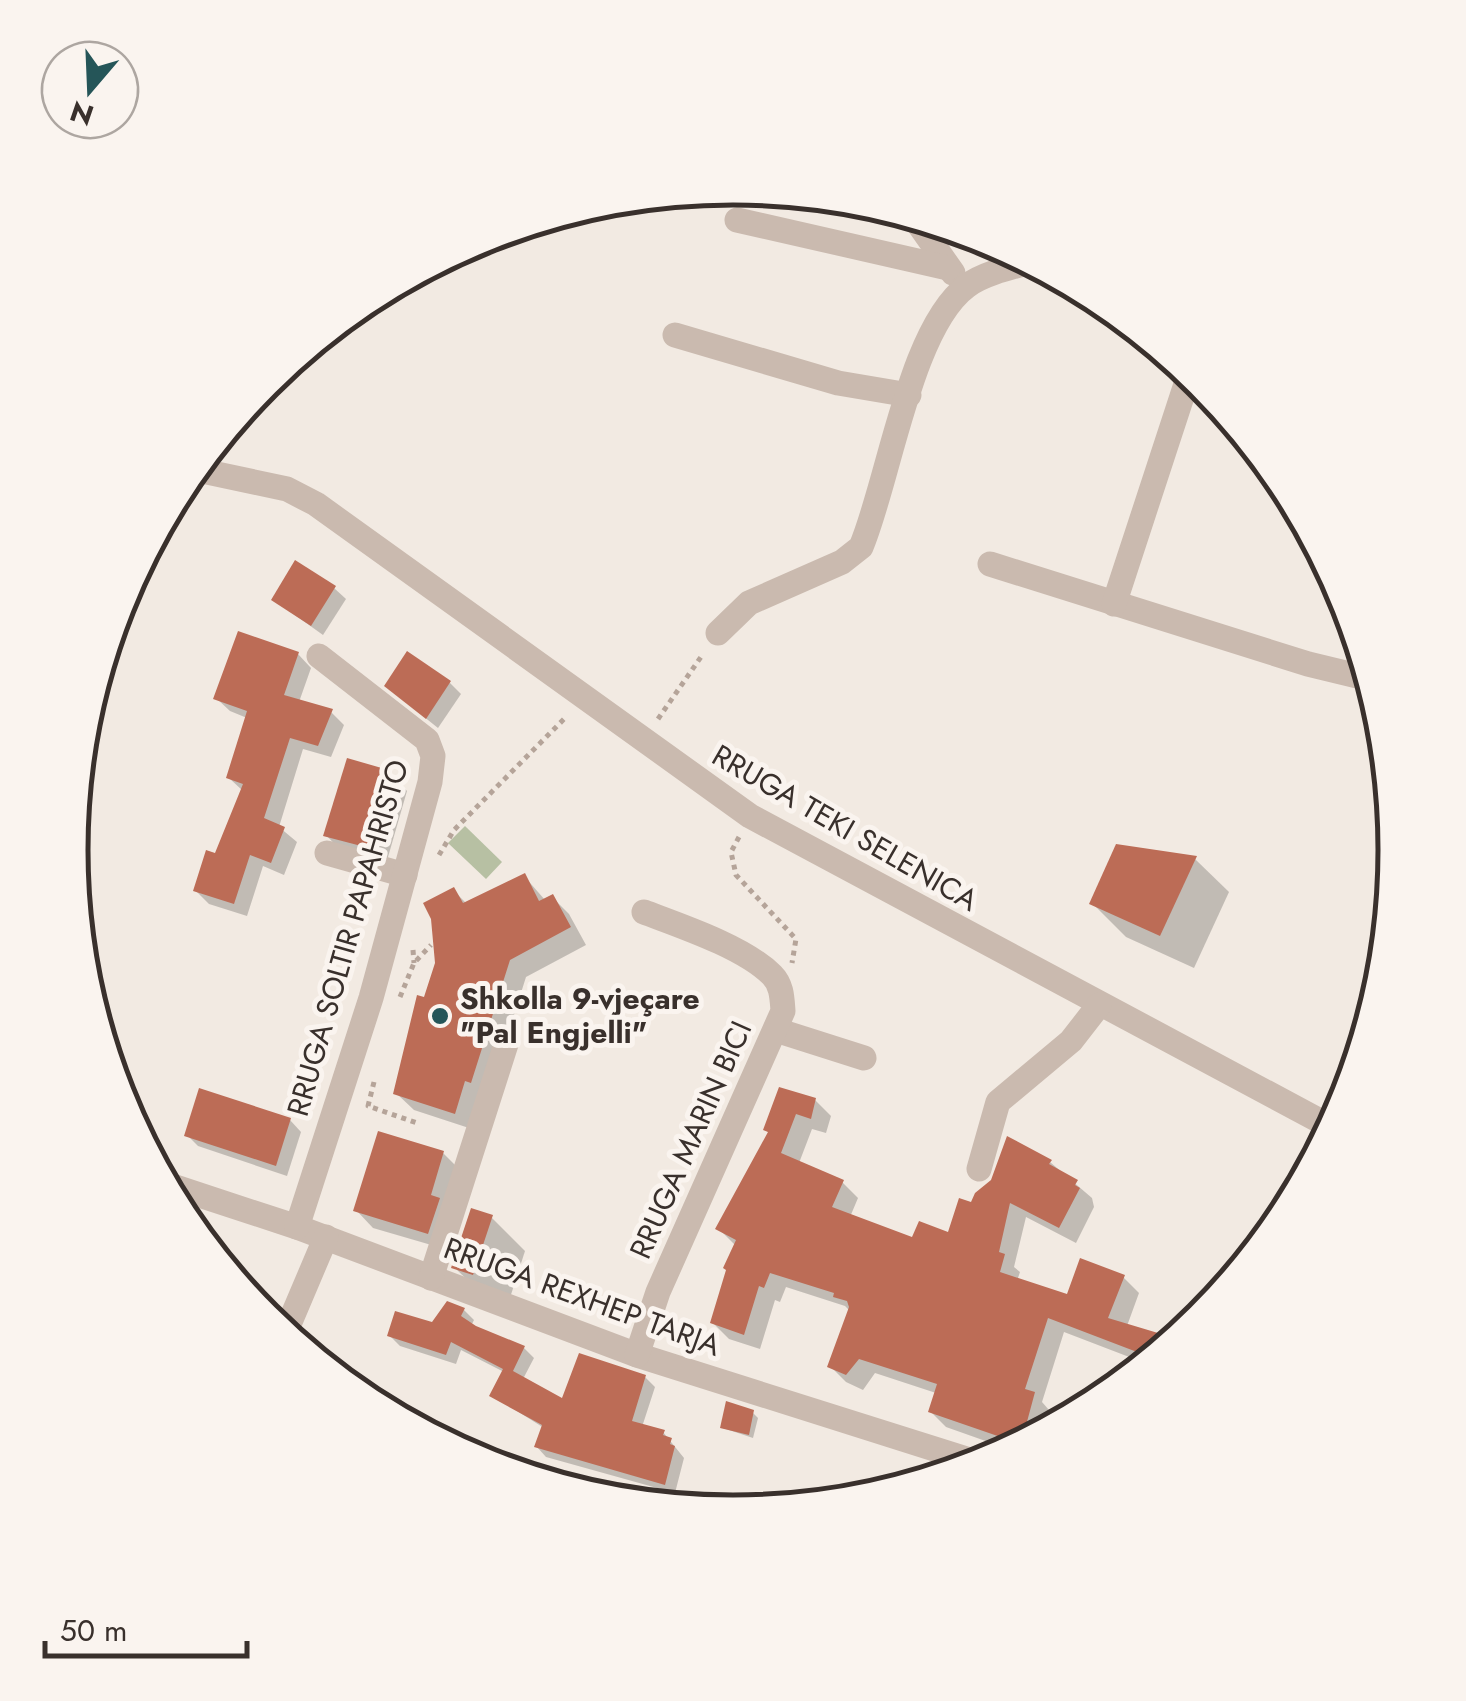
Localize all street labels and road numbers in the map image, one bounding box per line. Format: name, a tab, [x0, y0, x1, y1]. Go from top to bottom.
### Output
street label: RRUGA TEKI SELENICA	[704, 734, 986, 921]
street label: RRUGA SOLTIR PAPAHRISTO	[276, 755, 419, 1121]
street label: RRUGA MARIN BICI	[619, 1014, 762, 1265]
street label: RRUGA REXHEP TARJA	[438, 1226, 727, 1367]

